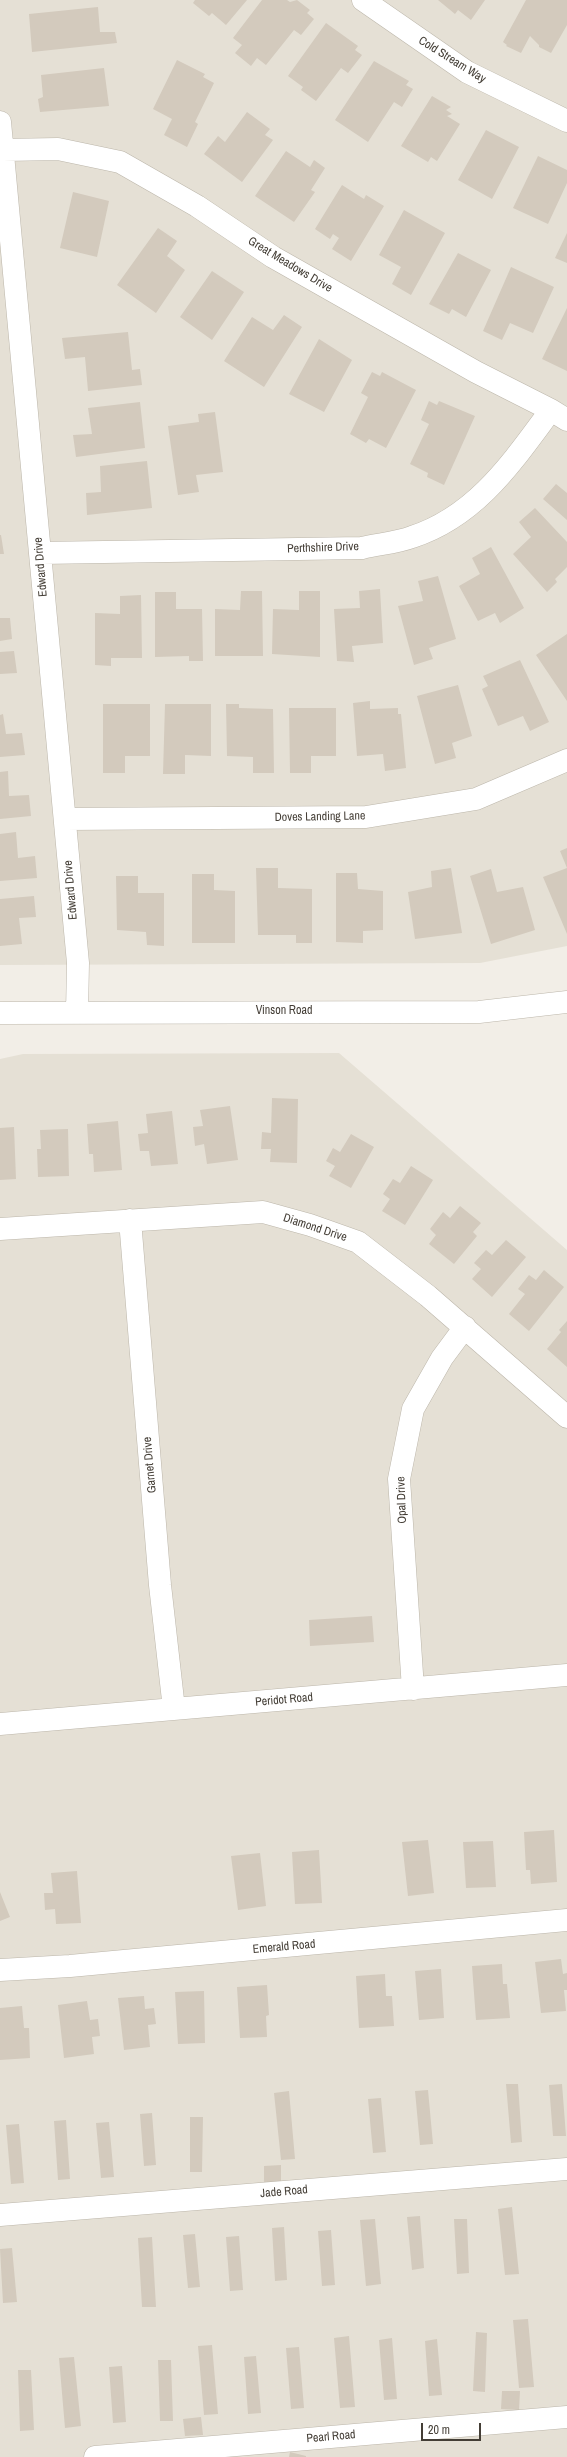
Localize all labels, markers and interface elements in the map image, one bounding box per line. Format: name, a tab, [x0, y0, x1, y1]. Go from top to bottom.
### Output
street label: Cold Stream Way	[416, 34, 488, 86]
street label: Great Meadows Drive	[245, 234, 335, 296]
street label: Edward Drive	[31, 537, 51, 597]
street label: Perthshire Drive	[287, 540, 359, 556]
street label: Doves Landing Lane	[274, 809, 366, 825]
street label: Edward Drive	[61, 860, 81, 920]
street label: Vinson Road	[256, 1004, 312, 1018]
street label: Diamond Drive	[281, 1211, 349, 1245]
street label: Garnet Drive	[140, 1436, 160, 1494]
street label: Opal Drive	[394, 1476, 410, 1524]
street label: Peridot Road	[254, 1690, 314, 1710]
street label: Emerald Road	[252, 1937, 316, 1957]
street label: Jade Road	[260, 2183, 308, 2201]
scale bar	[423, 2415, 483, 2441]
text: 20 m	[428, 2422, 450, 2438]
street label: Pearl Road	[306, 2428, 356, 2446]

